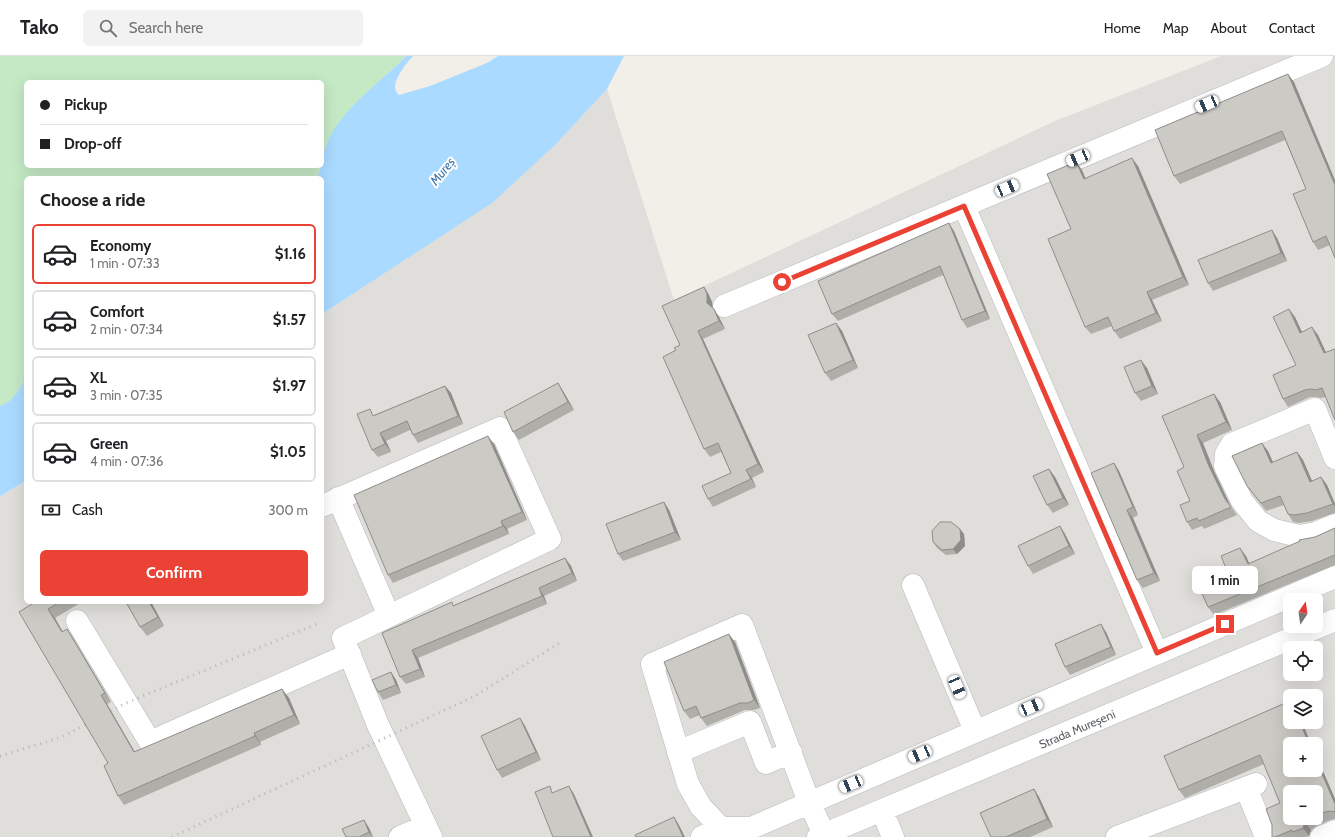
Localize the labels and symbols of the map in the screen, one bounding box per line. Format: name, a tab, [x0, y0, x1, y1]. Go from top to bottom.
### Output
car	[1194, 94, 1220, 114]
car	[1065, 148, 1091, 168]
water label: Mureș	[425, 154, 458, 189]
car	[994, 178, 1020, 198]
route start	[773, 273, 791, 291]
callout: 1 min	[1192, 566, 1258, 594]
north arrow	[1283, 593, 1323, 633]
route end	[1216, 615, 1234, 633]
car	[947, 674, 967, 700]
car	[1018, 697, 1044, 717]
street label: Strada Mureșeni	[1037, 706, 1118, 753]
car	[907, 744, 933, 764]
car	[838, 774, 864, 794]

